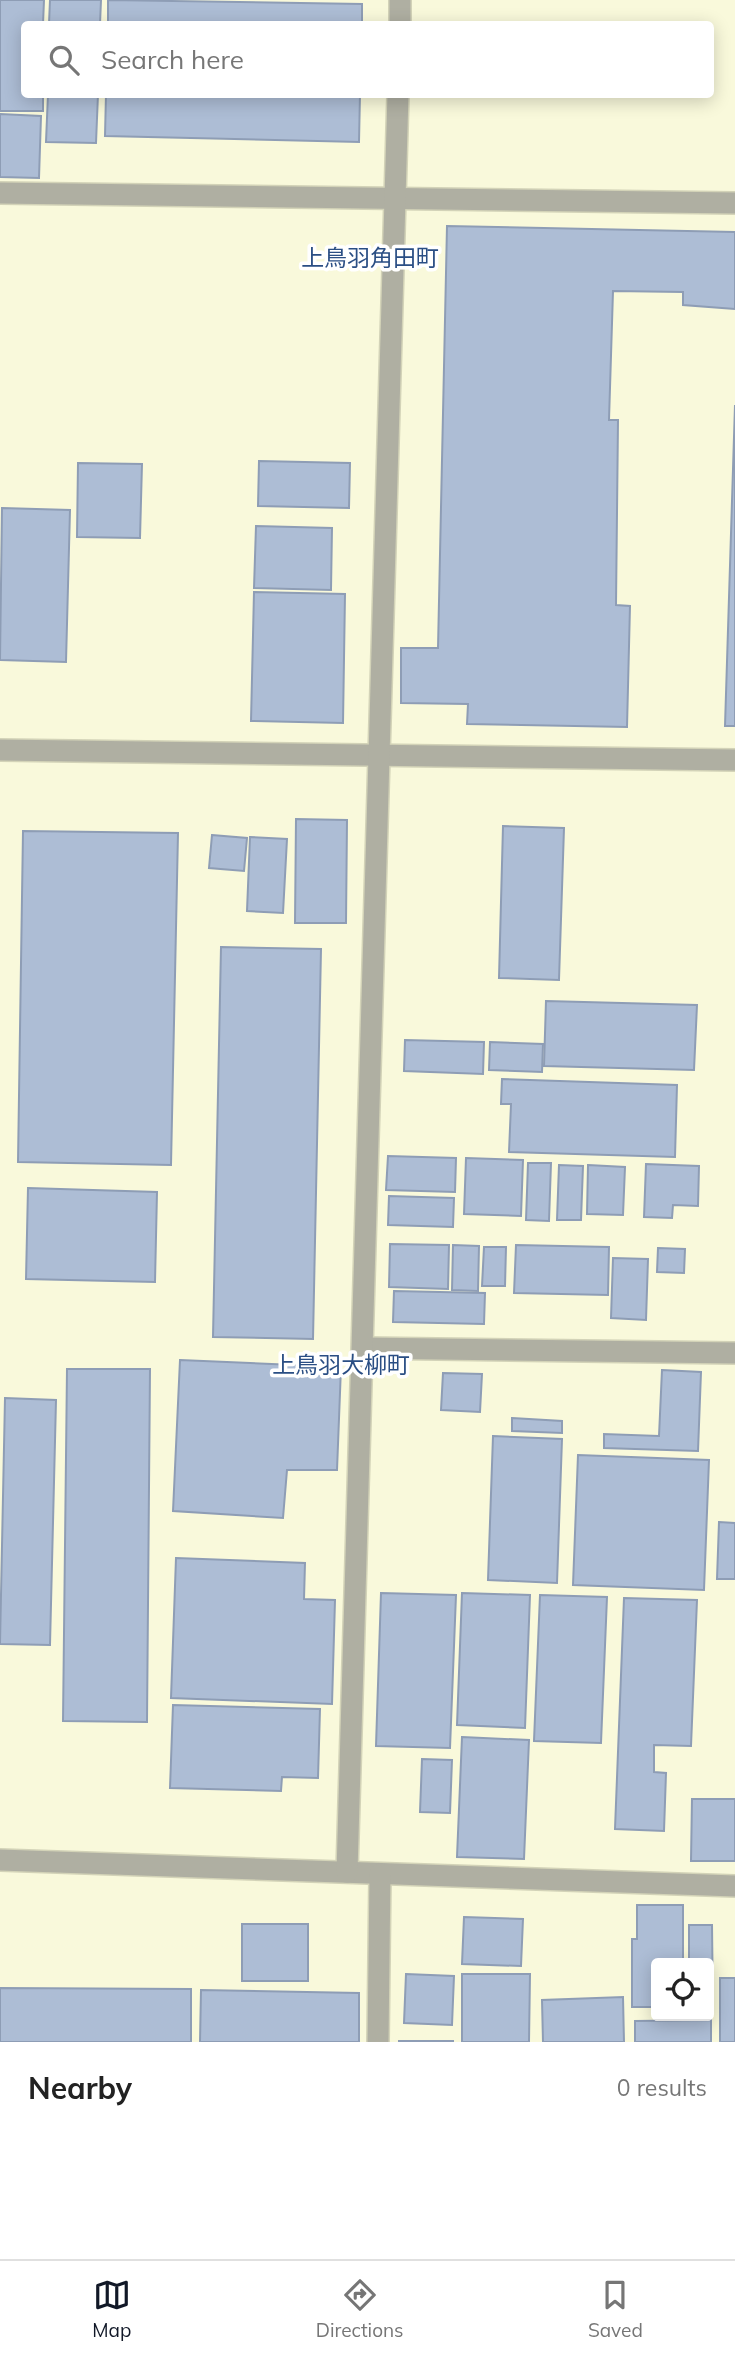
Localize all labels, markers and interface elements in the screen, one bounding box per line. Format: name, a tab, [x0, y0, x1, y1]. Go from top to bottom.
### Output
search box	[21, 21, 714, 98]
icon: search	[45, 41, 83, 79]
text: Search here	[101, 43, 244, 76]
district label: 上鳥羽角田町	[301, 243, 439, 272]
district label: 上鳥羽大柳町	[272, 1350, 410, 1379]
map controls	[651, 1958, 714, 2021]
button: locate	[651, 1958, 714, 2021]
text: Nearby	[28, 2069, 132, 2107]
text: 0 results	[617, 2073, 707, 2102]
tab: Map	[92, 2276, 131, 2342]
tab: Directions	[316, 2276, 404, 2342]
tab: Saved	[588, 2276, 643, 2342]

